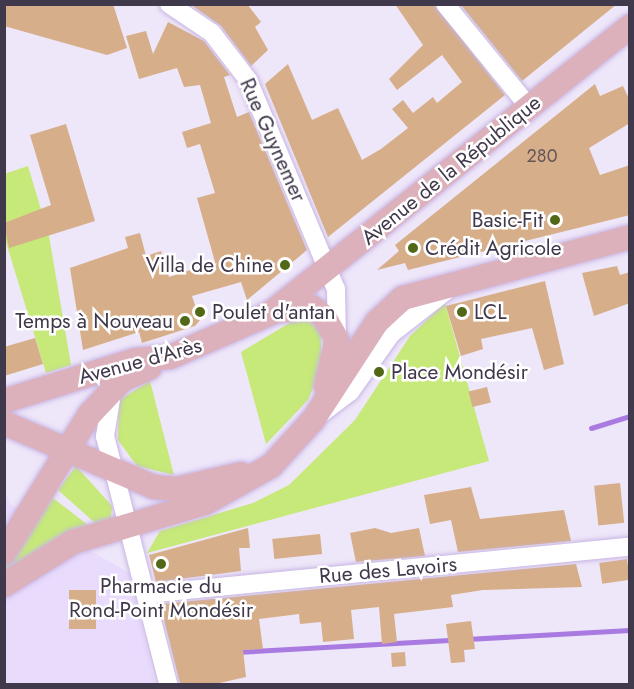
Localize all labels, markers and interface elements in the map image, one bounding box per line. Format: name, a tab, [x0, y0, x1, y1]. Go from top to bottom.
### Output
street label: Rue Guynemer	[235, 74, 311, 206]
street label: Avenue de la République	[356, 90, 546, 250]
house number: 280	[527, 145, 557, 167]
place label: Basic-Fit	[472, 207, 543, 233]
marker: Basic-Fit	[548, 213, 562, 227]
place label: Crédit Agricole	[425, 235, 561, 261]
marker: Crédit Agricole	[406, 241, 420, 255]
place label: Villa de Chine	[146, 252, 273, 278]
marker: Villa de Chine	[278, 258, 292, 272]
place label: Poulet d'antan	[212, 299, 336, 325]
place label: LCL	[474, 299, 507, 325]
marker: Poulet d'antan	[193, 305, 207, 319]
marker: LCL	[455, 305, 469, 319]
place label: Temps à Nouveau	[15, 308, 173, 334]
marker: Temps à Nouveau	[178, 314, 192, 328]
street label: Avenue d'Arès	[76, 332, 204, 390]
place label: Place Mondésir	[391, 359, 528, 385]
marker: Place Mondésir	[372, 365, 386, 379]
street label: Rue des Lavoirs	[318, 551, 458, 589]
marker: Pharmacie du Rond-Point Mondésir	[154, 557, 168, 571]
place label: Pharmacie du Rond-Point Mondésir	[69, 573, 253, 623]

